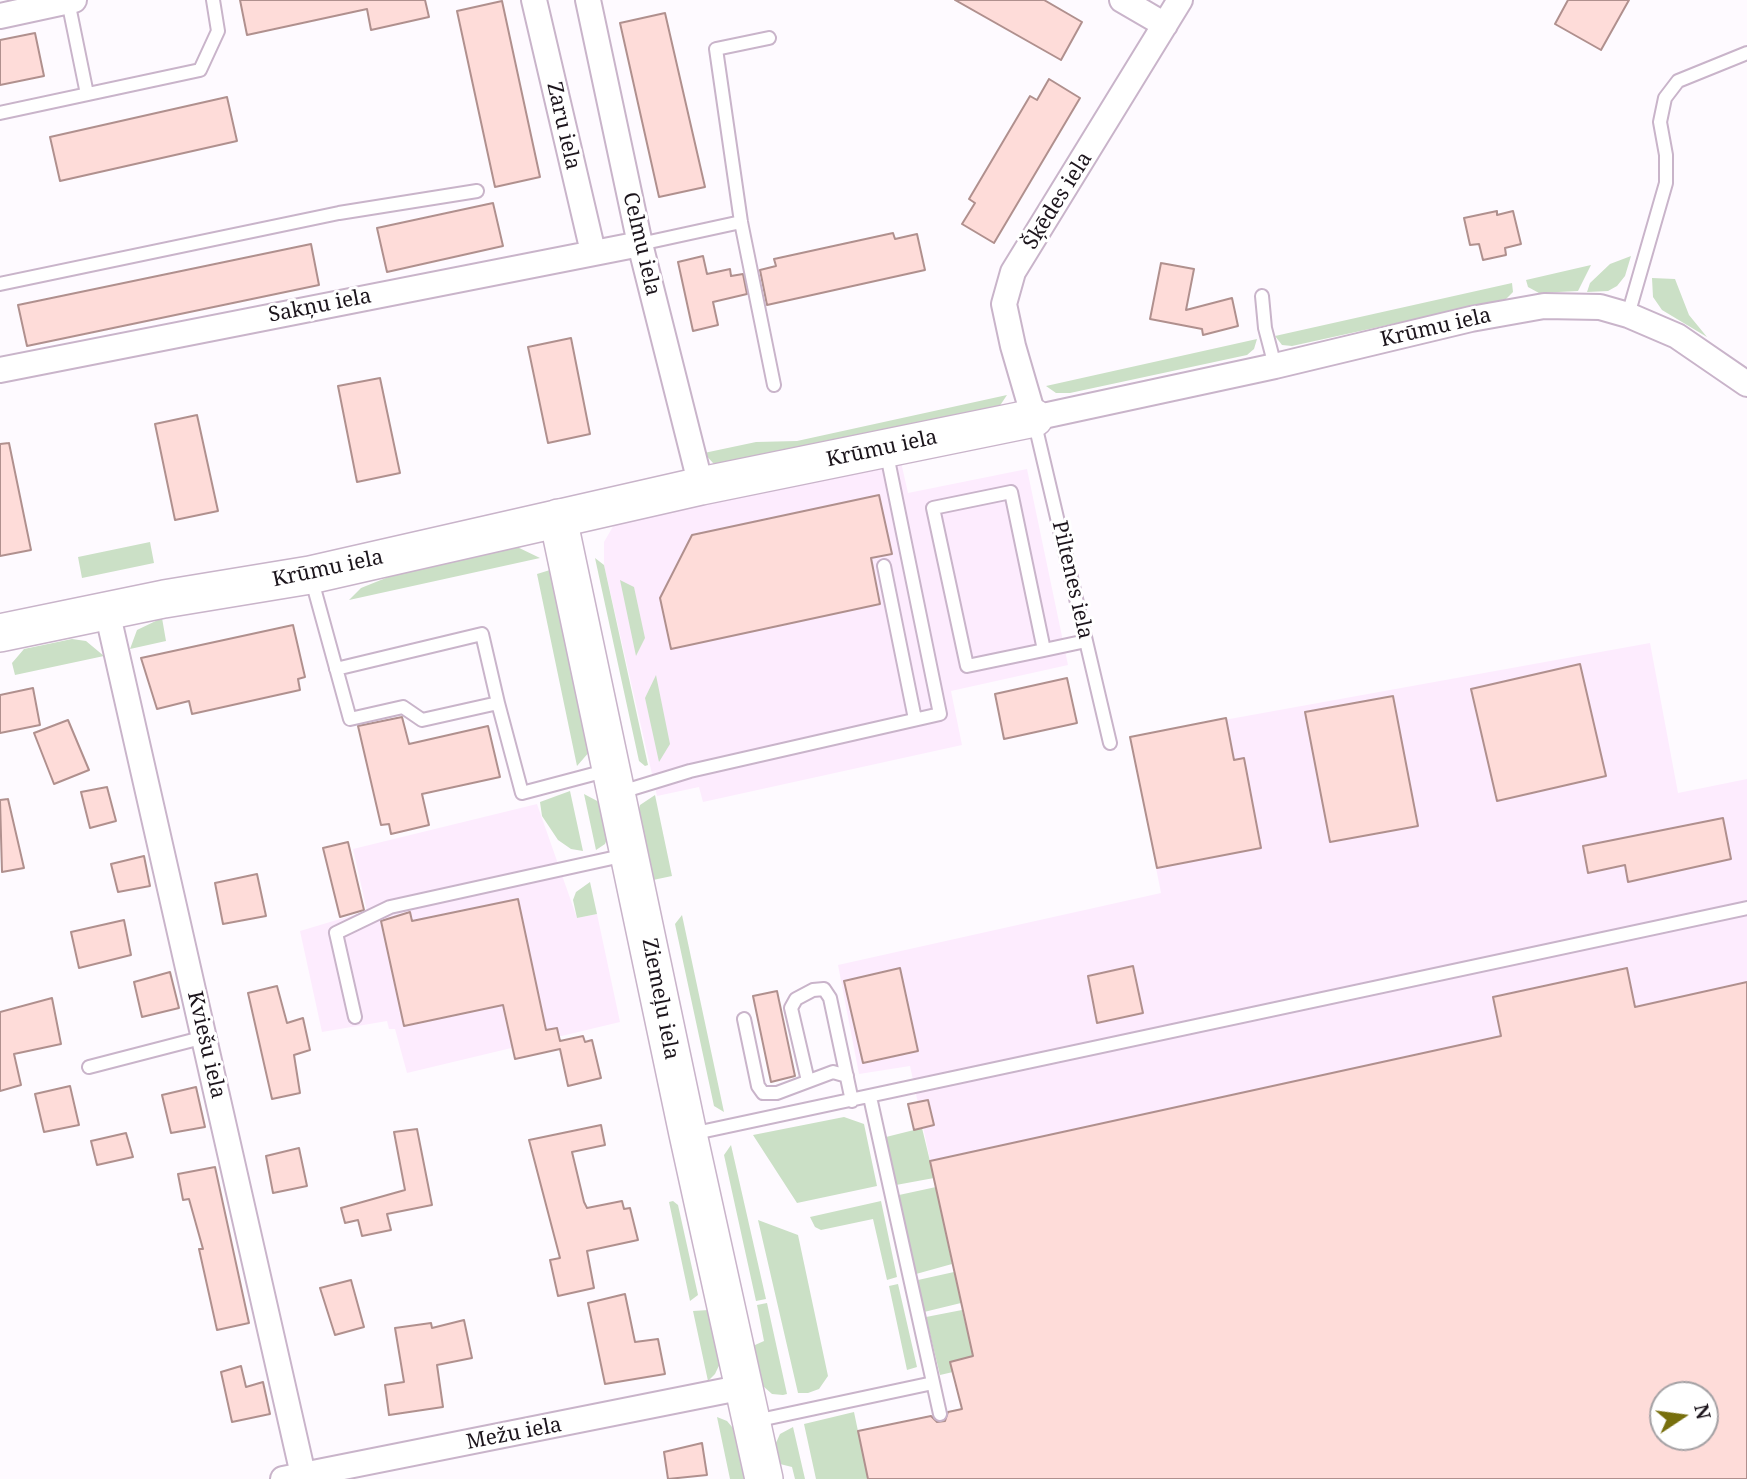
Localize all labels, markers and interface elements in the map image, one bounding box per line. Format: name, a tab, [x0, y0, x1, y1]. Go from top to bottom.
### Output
street label: Zaru iela	[541, 80, 585, 172]
street label: Šķēdes iela	[1018, 148, 1098, 254]
street label: Celmu iela	[617, 190, 665, 298]
street label: Sakņu iela	[266, 284, 374, 328]
street label: Krūmu iela	[1378, 303, 1494, 353]
street label: Krūmu iela	[824, 425, 940, 473]
street label: Piltenes iela	[1046, 518, 1098, 642]
street label: Krūmu iela	[270, 545, 386, 593]
street label: Ziemeļu iela	[636, 936, 684, 1062]
street label: Kviešu iela	[181, 989, 231, 1101]
north arrow	[1649, 1381, 1719, 1451]
text: N	[1688, 1401, 1717, 1422]
street label: Mežu iela	[464, 1412, 564, 1456]

